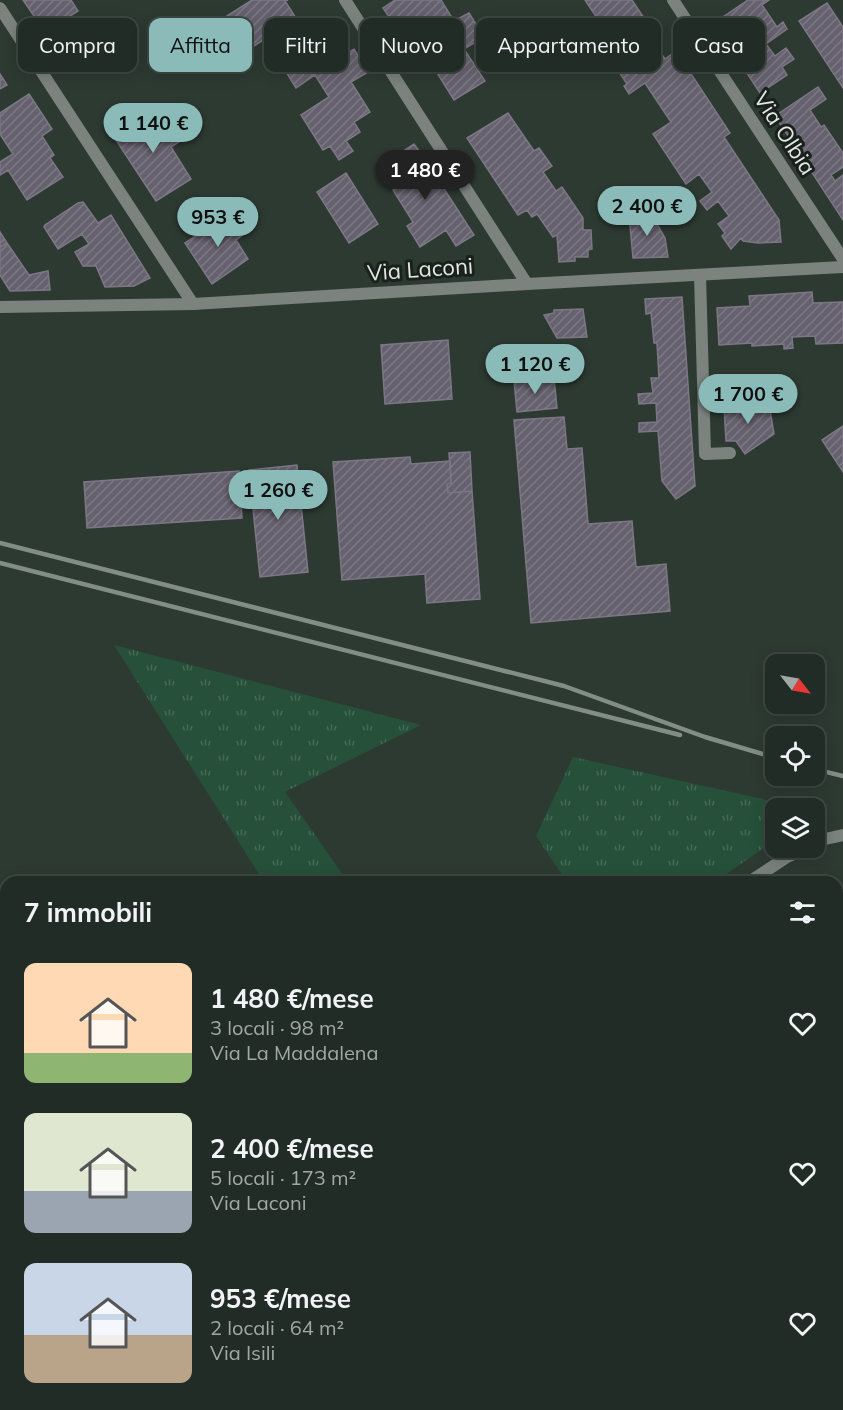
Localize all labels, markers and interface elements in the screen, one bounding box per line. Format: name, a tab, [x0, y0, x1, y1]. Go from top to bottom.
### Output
chip: Compra	[18, 18, 137, 72]
chip: Affitta	[149, 18, 252, 72]
chip: Filtri	[264, 18, 348, 72]
chip: Nuovo	[360, 18, 464, 72]
chip: Appartamento	[476, 18, 661, 72]
chip: Casa	[673, 18, 765, 72]
street label: Via Olbia	[748, 86, 822, 180]
pin: 1 140 €	[98, 103, 208, 154]
text: 1 140 €	[118, 110, 188, 135]
pin: 1 480 €	[370, 150, 480, 201]
text: 1 480 €	[390, 157, 460, 182]
pin: 2 400 €	[592, 186, 702, 237]
text: 2 400 €	[612, 193, 682, 218]
pin: 953 €	[176, 197, 260, 248]
text: 953 €	[191, 204, 245, 229]
street label: Via Laconi	[366, 251, 474, 287]
pin: 1 120 €	[480, 344, 590, 395]
text: 1 120 €	[500, 351, 570, 376]
pin: 1 700 €	[693, 374, 803, 425]
text: 1 700 €	[713, 381, 783, 406]
pin: 1 260 €	[223, 470, 333, 521]
text: 1 260 €	[243, 477, 313, 502]
north arrow	[765, 654, 825, 714]
map controls	[765, 654, 825, 858]
button: locate	[765, 726, 825, 786]
button: layers	[765, 798, 825, 858]
text: 7 immobili	[24, 896, 152, 929]
icon: filters	[786, 896, 819, 929]
text: 1 480 €/mese	[210, 982, 374, 1015]
icon: home	[72, 987, 144, 1059]
icon: heart	[786, 1007, 819, 1040]
text: 3 locali · 98 m²	[210, 1015, 344, 1040]
text: Via La Maddalena	[210, 1040, 379, 1065]
text: 2 400 €/mese	[210, 1132, 374, 1165]
icon: home	[72, 1137, 144, 1209]
icon: heart	[786, 1157, 819, 1190]
text: 5 locali · 173 m²	[210, 1165, 356, 1190]
text: Via Laconi	[210, 1190, 306, 1215]
text: 953 €/mese	[210, 1282, 351, 1315]
icon: home	[72, 1287, 144, 1359]
icon: heart	[786, 1307, 819, 1340]
text: 2 locali · 64 m²	[210, 1315, 344, 1340]
text: Via Isili	[210, 1340, 275, 1365]

